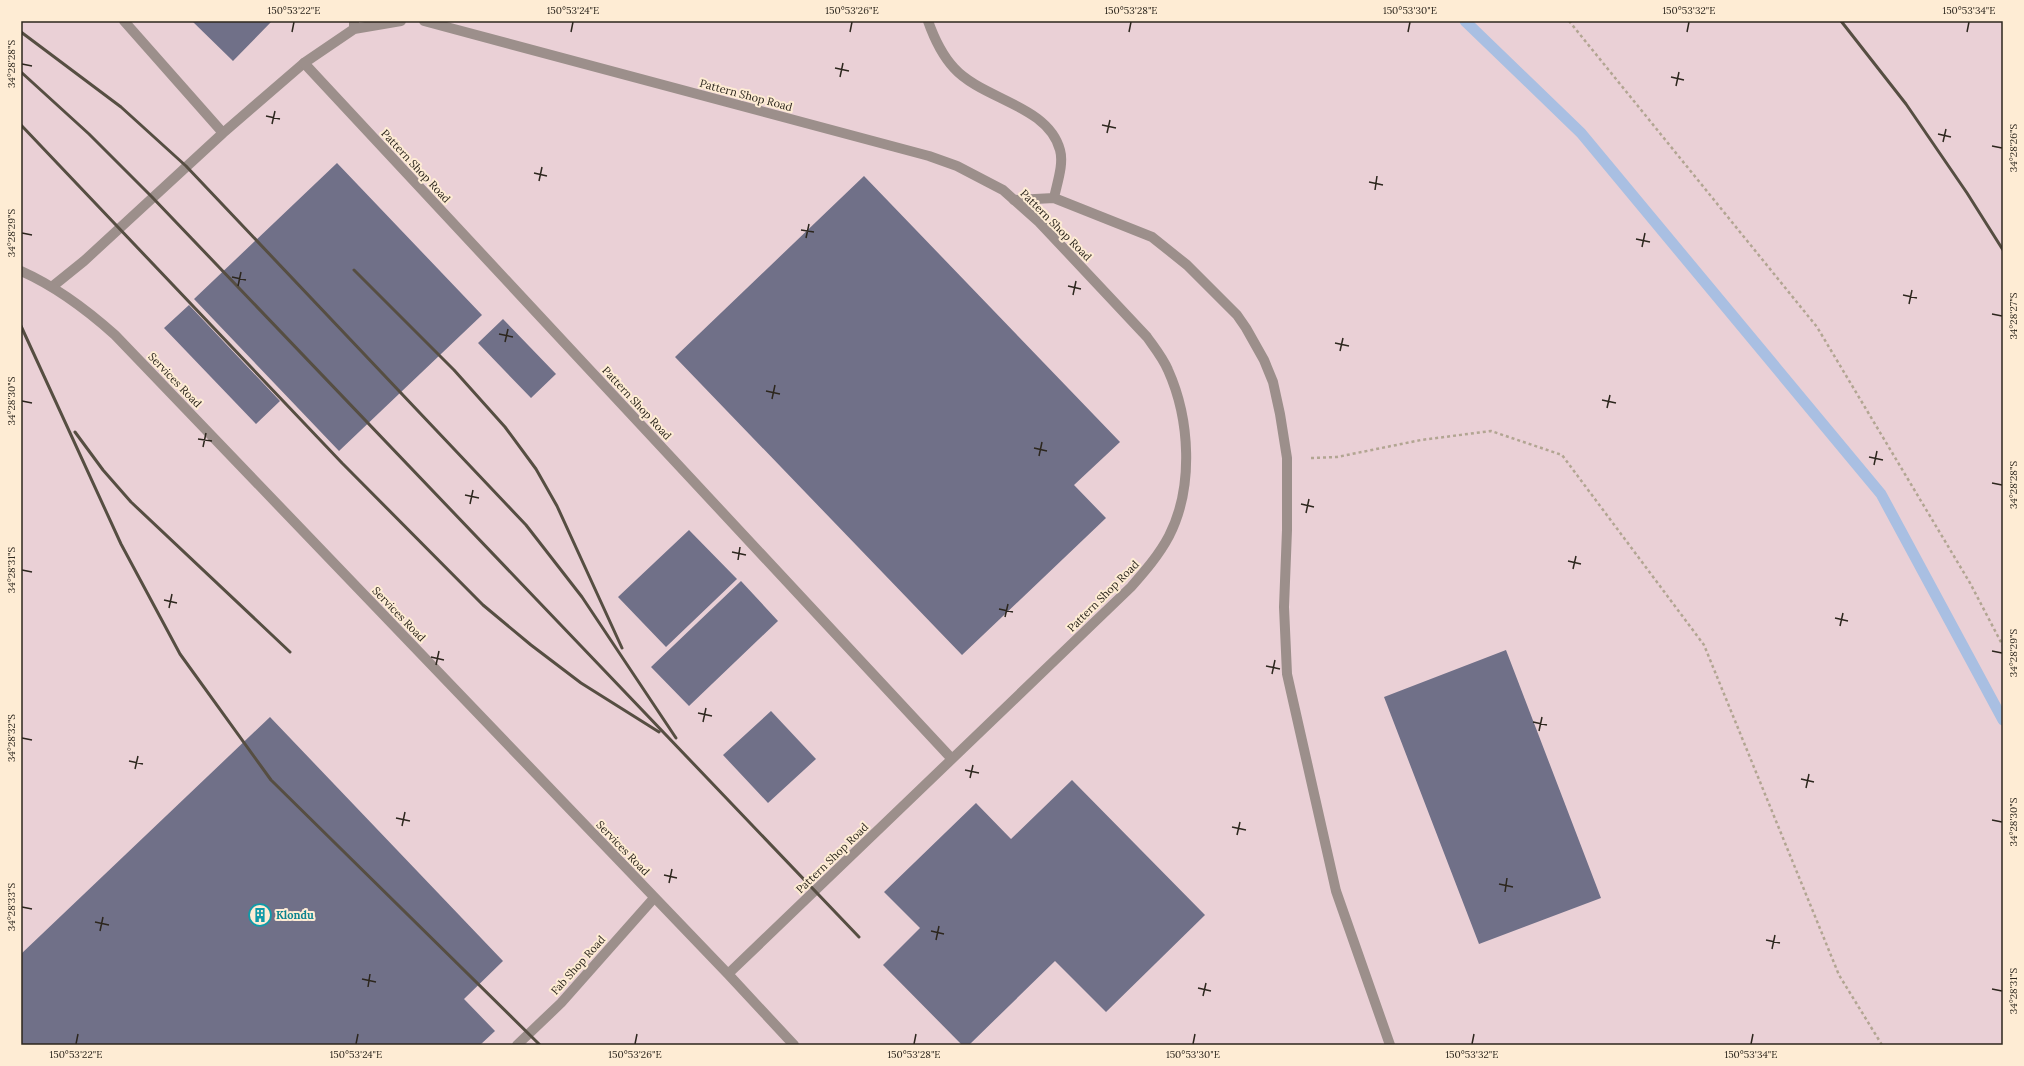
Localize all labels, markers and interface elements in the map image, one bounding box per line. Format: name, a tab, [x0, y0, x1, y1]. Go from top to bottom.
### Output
text: 150°53'22"E	[268, 4, 320, 17]
text: 150°53'24"E	[547, 4, 599, 17]
text: 150°53'26"E	[825, 4, 879, 17]
text: 150°53'28"E	[1104, 4, 1158, 17]
text: 150°53'30"E	[1383, 4, 1437, 17]
text: 150°53'32"E	[1662, 4, 1716, 17]
text: 150°53'34"E	[1943, 4, 1996, 17]
text: 34°28'28"S	[5, 40, 18, 88]
street label: Pattern Shop Road	[698, 76, 794, 114]
text: 34°28'26"S	[2007, 124, 2020, 172]
street label: Pattern Shop Road	[378, 126, 454, 206]
street label: Pattern Shop Road	[1017, 186, 1095, 264]
text: 34°28'29"S	[5, 209, 18, 257]
text: 34°28'27"S	[2007, 292, 2020, 340]
street label: Services Road	[145, 350, 205, 411]
street label: Pattern Shop Road	[599, 363, 675, 443]
text: 34°28'30"S	[5, 376, 18, 425]
text: 34°28'28"S	[2007, 461, 2020, 509]
text: 34°28'31"S	[5, 547, 18, 593]
street label: Pattern Shop Road	[1064, 557, 1142, 635]
street label: Services Road	[369, 584, 429, 645]
text: 34°28'29"S	[2007, 629, 2020, 677]
text: 34°28'32"S	[5, 714, 18, 762]
text: 34°28'30"S	[2007, 797, 2020, 846]
street label: Services Road	[593, 818, 653, 879]
street label: Pattern Shop Road	[793, 820, 871, 896]
text: 34°28'33"S	[5, 883, 18, 931]
building icon: Klondu	[247, 902, 273, 928]
place label: Klondu	[276, 908, 314, 922]
street label: Fab Shop Road	[548, 932, 609, 997]
text: 34°28'31"S	[2007, 968, 2020, 1014]
text: 150°53'22"E	[50, 1048, 102, 1061]
text: 150°53'24"E	[330, 1048, 382, 1061]
text: 150°53'26"E	[608, 1048, 662, 1061]
text: 150°53'28"E	[887, 1048, 941, 1061]
text: 150°53'30"E	[1166, 1048, 1220, 1061]
text: 150°53'32"E	[1445, 1048, 1499, 1061]
text: 150°53'34"E	[1725, 1048, 1778, 1061]

